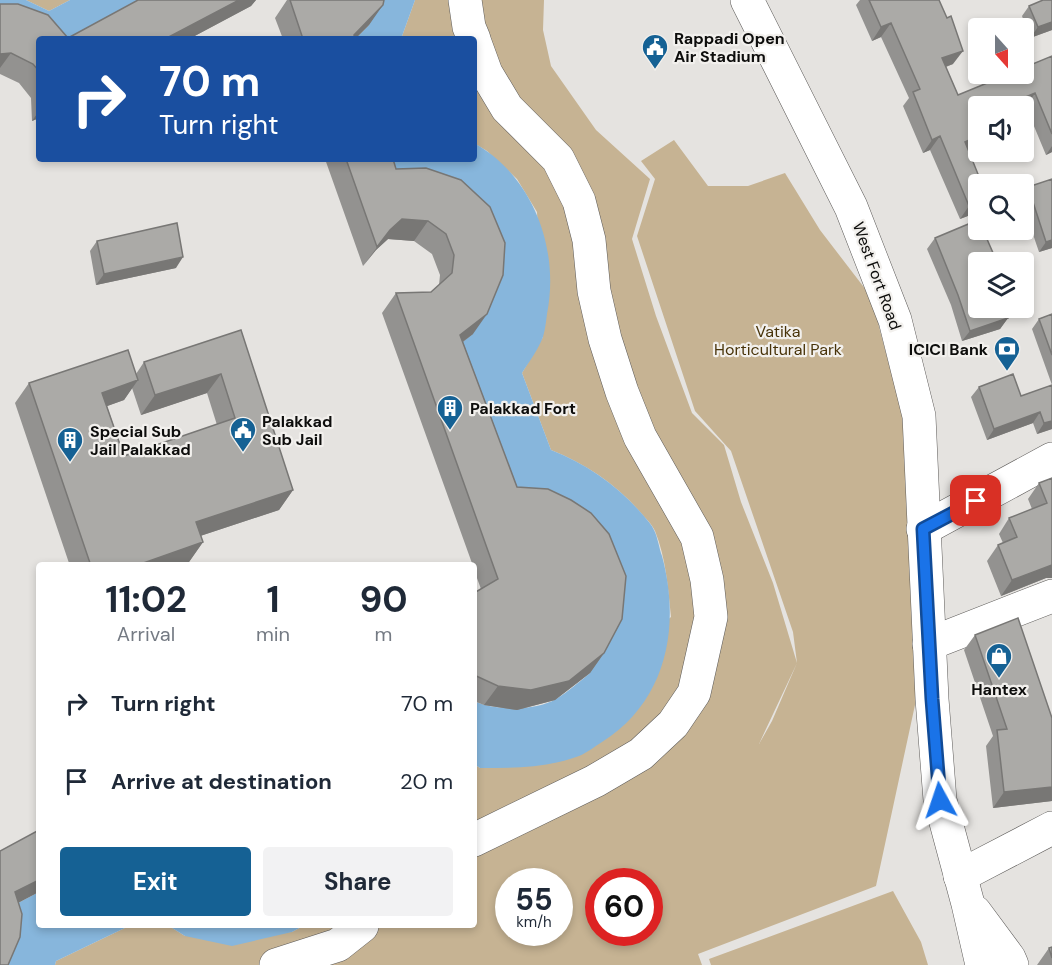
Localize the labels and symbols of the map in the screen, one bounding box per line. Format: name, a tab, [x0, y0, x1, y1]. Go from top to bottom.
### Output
north arrow	[968, 18, 1034, 84]
place label: Rappadi Open Air Stadium	[674, 28, 785, 67]
public building icon: Rappadi Open Air Stadium	[640, 32, 670, 70]
street label: West Fort Road	[848, 219, 906, 333]
park label: Vatika Horticultural Park	[714, 321, 842, 360]
bank icon: ICICI Bank	[992, 334, 1022, 372]
place label: ICICI Bank	[909, 339, 989, 360]
building icon: Palakkad Fort	[435, 393, 465, 431]
place label: Palakkad Fort	[470, 398, 576, 419]
place label: Palakkad Sub Jail	[262, 411, 332, 450]
public building icon: Palakkad Sub Jail	[228, 415, 258, 453]
place label: Special Sub Jail Palakkad	[90, 421, 191, 460]
building icon: Special Sub Jail Palakkad	[55, 425, 85, 463]
pin	[950, 475, 1001, 526]
shop icon: Hantex	[984, 641, 1014, 679]
place label: Hantex	[971, 679, 1027, 700]
position arrow	[908, 768, 972, 832]
speed limit sign: 60	[585, 868, 663, 946]

